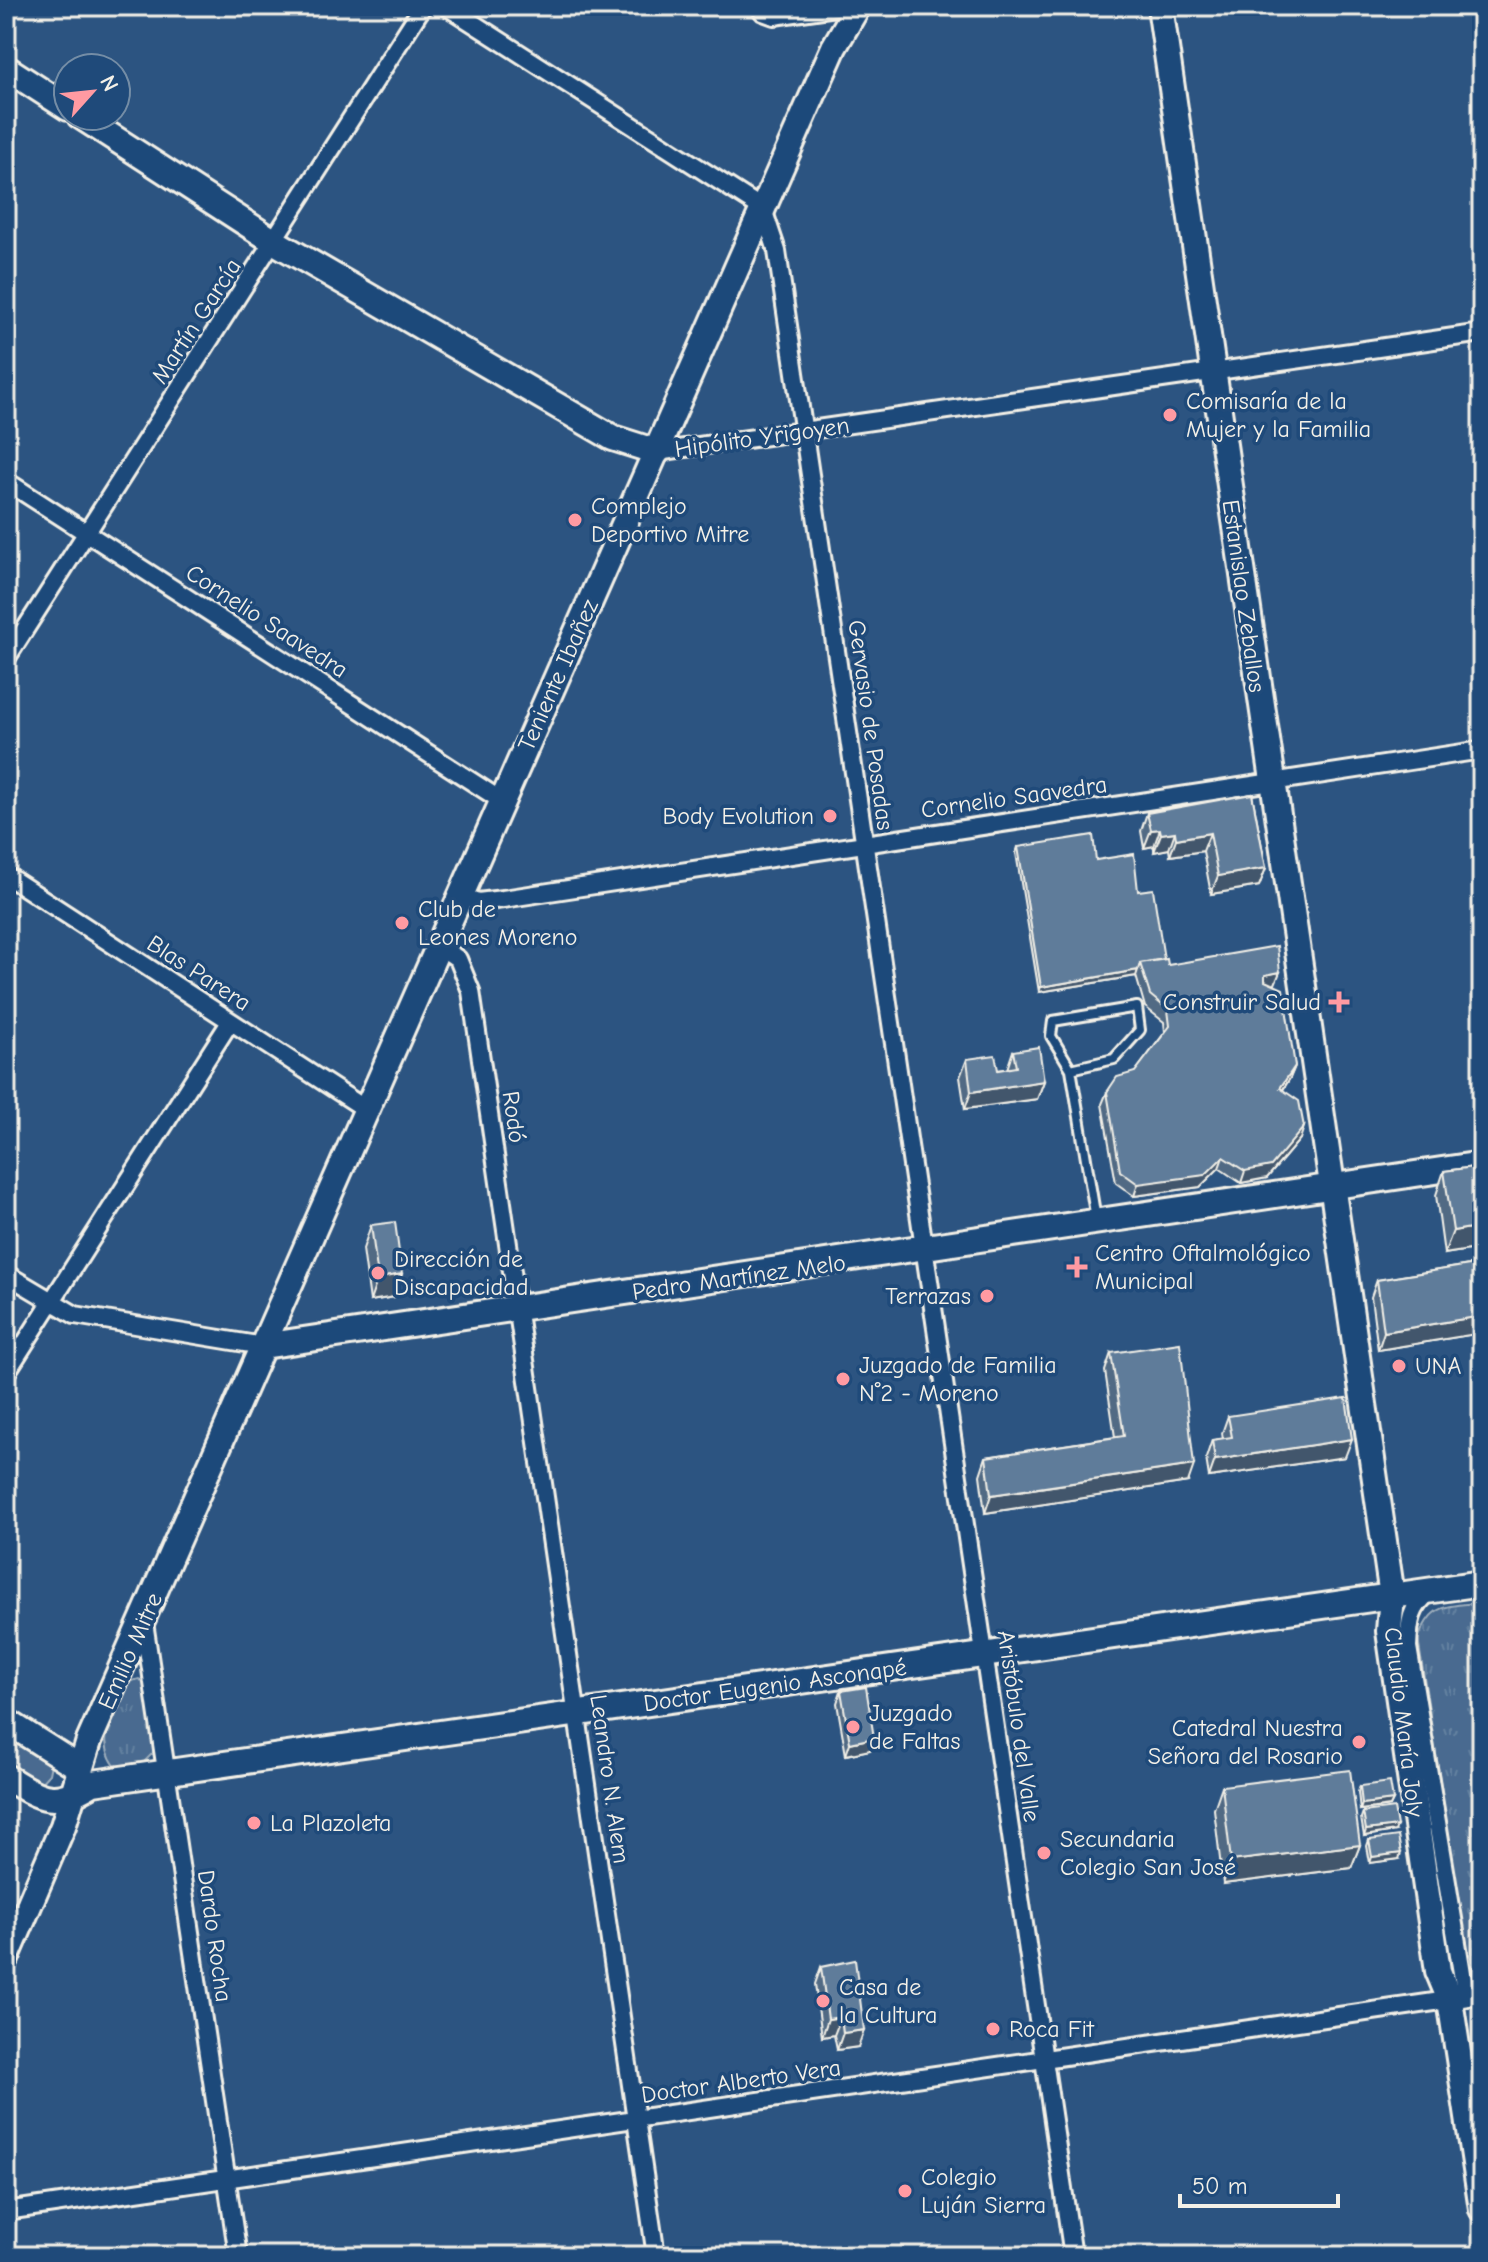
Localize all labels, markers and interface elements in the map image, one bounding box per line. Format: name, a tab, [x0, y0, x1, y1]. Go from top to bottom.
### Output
north arrow	[52, 52, 132, 132]
text: N	[94, 71, 124, 96]
street label: Martín García	[145, 253, 247, 389]
place label: Comisaría de la Mujer y la Familia	[1186, 387, 1371, 443]
marker: Comisaría de la Mujer y la Familia	[1161, 406, 1179, 424]
street label: Hipólito Yrigoyen	[673, 411, 851, 463]
place label: Complejo Deportivo Mitre	[591, 492, 749, 548]
street label: Estanislao Zeballos	[1217, 498, 1271, 694]
marker: Complejo Deportivo Mitre	[566, 511, 584, 529]
street label: Cornelio Saavedra	[181, 558, 353, 684]
street label: Teniente Ibañez	[512, 594, 604, 755]
street label: Gervasio de Posadas	[842, 618, 900, 832]
street label: Cornelio Saavedra	[919, 770, 1109, 824]
place label: Body Evolution	[662, 802, 814, 830]
marker: Body Evolution	[821, 807, 839, 825]
place label: Club de Leones Moreno	[418, 895, 577, 951]
marker: Club de Leones Moreno	[393, 914, 411, 932]
street label: Blas Parera	[142, 929, 256, 1017]
place label: Construir Salud	[1163, 988, 1321, 1016]
marker: Construir Salud	[1328, 991, 1350, 1013]
street label: Rodó	[497, 1089, 531, 1145]
place label: Centro Oftalmológico Municipal	[1095, 1239, 1311, 1295]
place label: Dirección de Discapacidad	[394, 1245, 528, 1301]
street label: Pedro Martínez Melo	[631, 1248, 847, 1306]
marker: Centro Oftalmológico Municipal	[1066, 1256, 1088, 1278]
marker: Dirección de Discapacidad	[369, 1264, 387, 1282]
place label: Terrazas	[885, 1282, 971, 1310]
marker: Terrazas	[978, 1287, 996, 1305]
place label: Juzgado de Familia N˚2 - Moreno	[859, 1351, 1057, 1407]
place label: UNA	[1415, 1352, 1461, 1380]
marker: UNA	[1390, 1357, 1408, 1375]
marker: Juzgado de Familia N˚2 - Moreno	[834, 1370, 852, 1388]
street label: Emilio Mitre	[92, 1588, 168, 1714]
street label: Claudio María Joly	[1378, 1625, 1430, 1819]
street label: Aristóbulo del Valle	[992, 1628, 1046, 1824]
street label: Doctor Eugenio Asconapé	[642, 1653, 908, 1717]
street label: Leandro N. Alem	[584, 1693, 636, 1865]
place label: Juzgado de Faltas	[869, 1699, 960, 1755]
place label: Catedral Nuestra Señora del Rosario	[1148, 1714, 1343, 1770]
marker: Juzgado de Faltas	[844, 1718, 862, 1736]
marker: Catedral Nuestra Señora del Rosario	[1350, 1733, 1368, 1751]
place label: La Plazoleta	[270, 1809, 391, 1837]
marker: La Plazoleta	[245, 1814, 263, 1832]
place label: Secundaria Colegio San José	[1060, 1825, 1236, 1881]
marker: Secundaria Colegio San José	[1035, 1844, 1053, 1862]
street label: Dardo Rocha	[192, 1868, 238, 2004]
place label: Casa de la Cultura	[839, 1973, 938, 2029]
marker: Casa de la Cultura	[814, 1992, 832, 2010]
place label: Roca Fit	[1009, 2015, 1095, 2043]
marker: Roca Fit	[984, 2020, 1002, 2038]
street label: Doctor Alberto Vera	[639, 2053, 843, 2109]
scale bar	[1180, 2158, 1338, 2208]
place label: Colegio Luján Sierra	[921, 2163, 1046, 2219]
text: 50 m	[1192, 2172, 1248, 2200]
marker: Colegio Luján Sierra	[896, 2182, 914, 2200]

